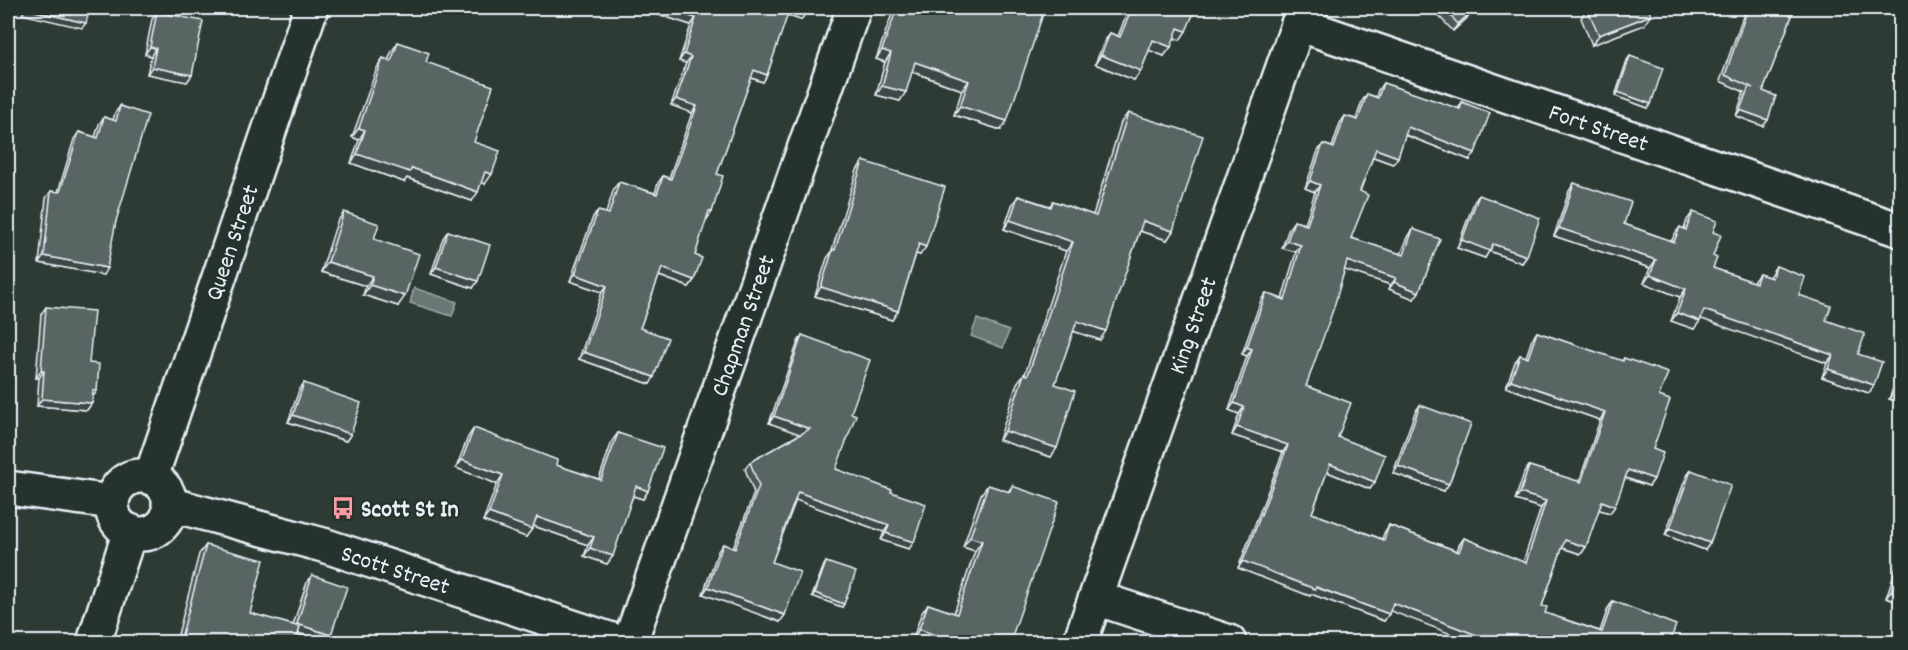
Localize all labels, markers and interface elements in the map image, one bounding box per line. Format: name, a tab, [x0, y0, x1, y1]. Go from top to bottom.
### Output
street label: Fort Street	[1544, 97, 1652, 163]
street label: Queen Street	[198, 181, 269, 306]
street label: Chapman Street	[704, 251, 785, 402]
street label: King Street	[1162, 273, 1228, 379]
place label: Scott St In	[361, 494, 459, 528]
bus stop icon: Scott St In	[330, 495, 356, 521]
street label: Scott Street	[336, 538, 454, 606]

